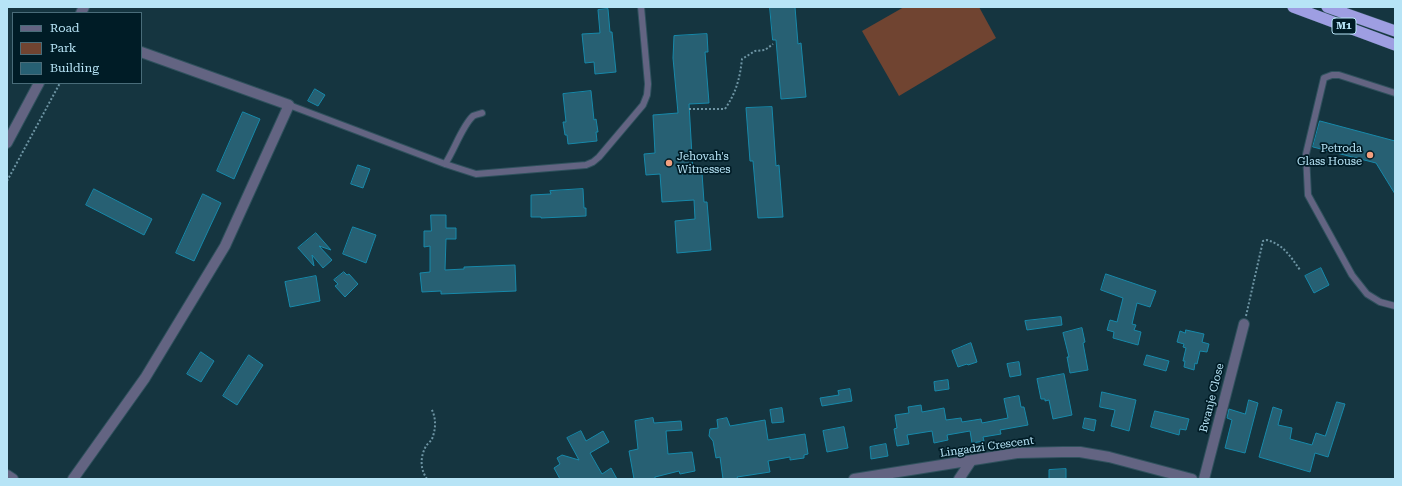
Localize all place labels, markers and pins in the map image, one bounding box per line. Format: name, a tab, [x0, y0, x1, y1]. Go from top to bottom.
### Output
place label: Petroda Glass House	[1297, 142, 1362, 168]
place label: Jehovah's Witnesses	[677, 150, 730, 176]
marker: Petroda Glass House	[1365, 150, 1375, 160]
marker: Jehovah's Witnesses	[664, 158, 674, 168]

